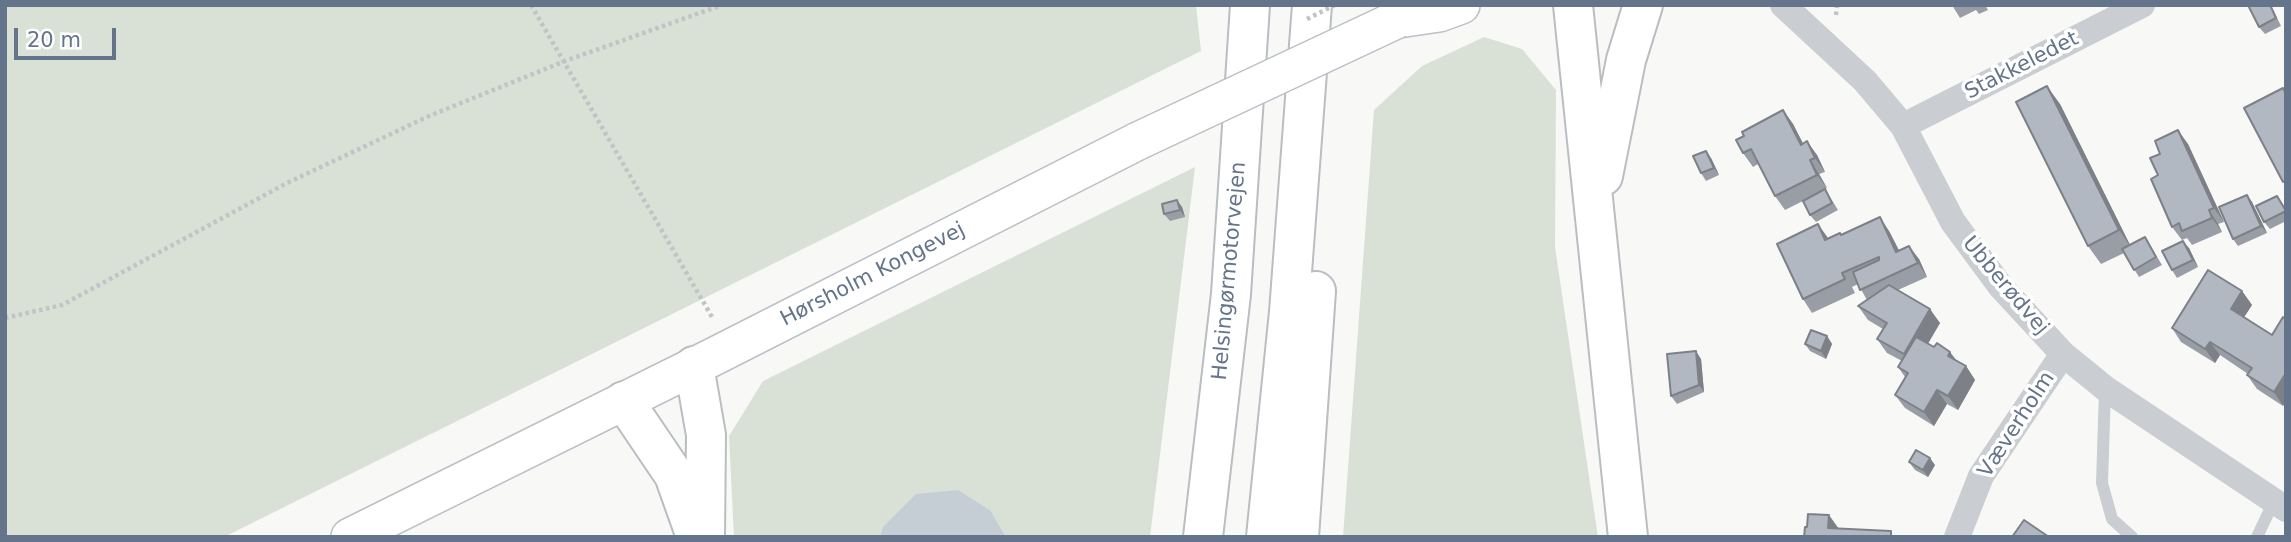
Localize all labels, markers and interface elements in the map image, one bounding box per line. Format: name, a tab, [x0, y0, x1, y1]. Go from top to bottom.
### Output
scale bar	[18, 14, 119, 58]
street label: Stakkeledet	[1961, 27, 2083, 105]
text: 20 m	[27, 28, 81, 52]
street label: Helsingørmotorvejen	[1208, 161, 1252, 381]
street label: Hørsholm Kongevej	[777, 218, 969, 332]
street label: Ubberødvej	[1956, 232, 2054, 340]
street label: Væverholm	[1973, 367, 2061, 483]

